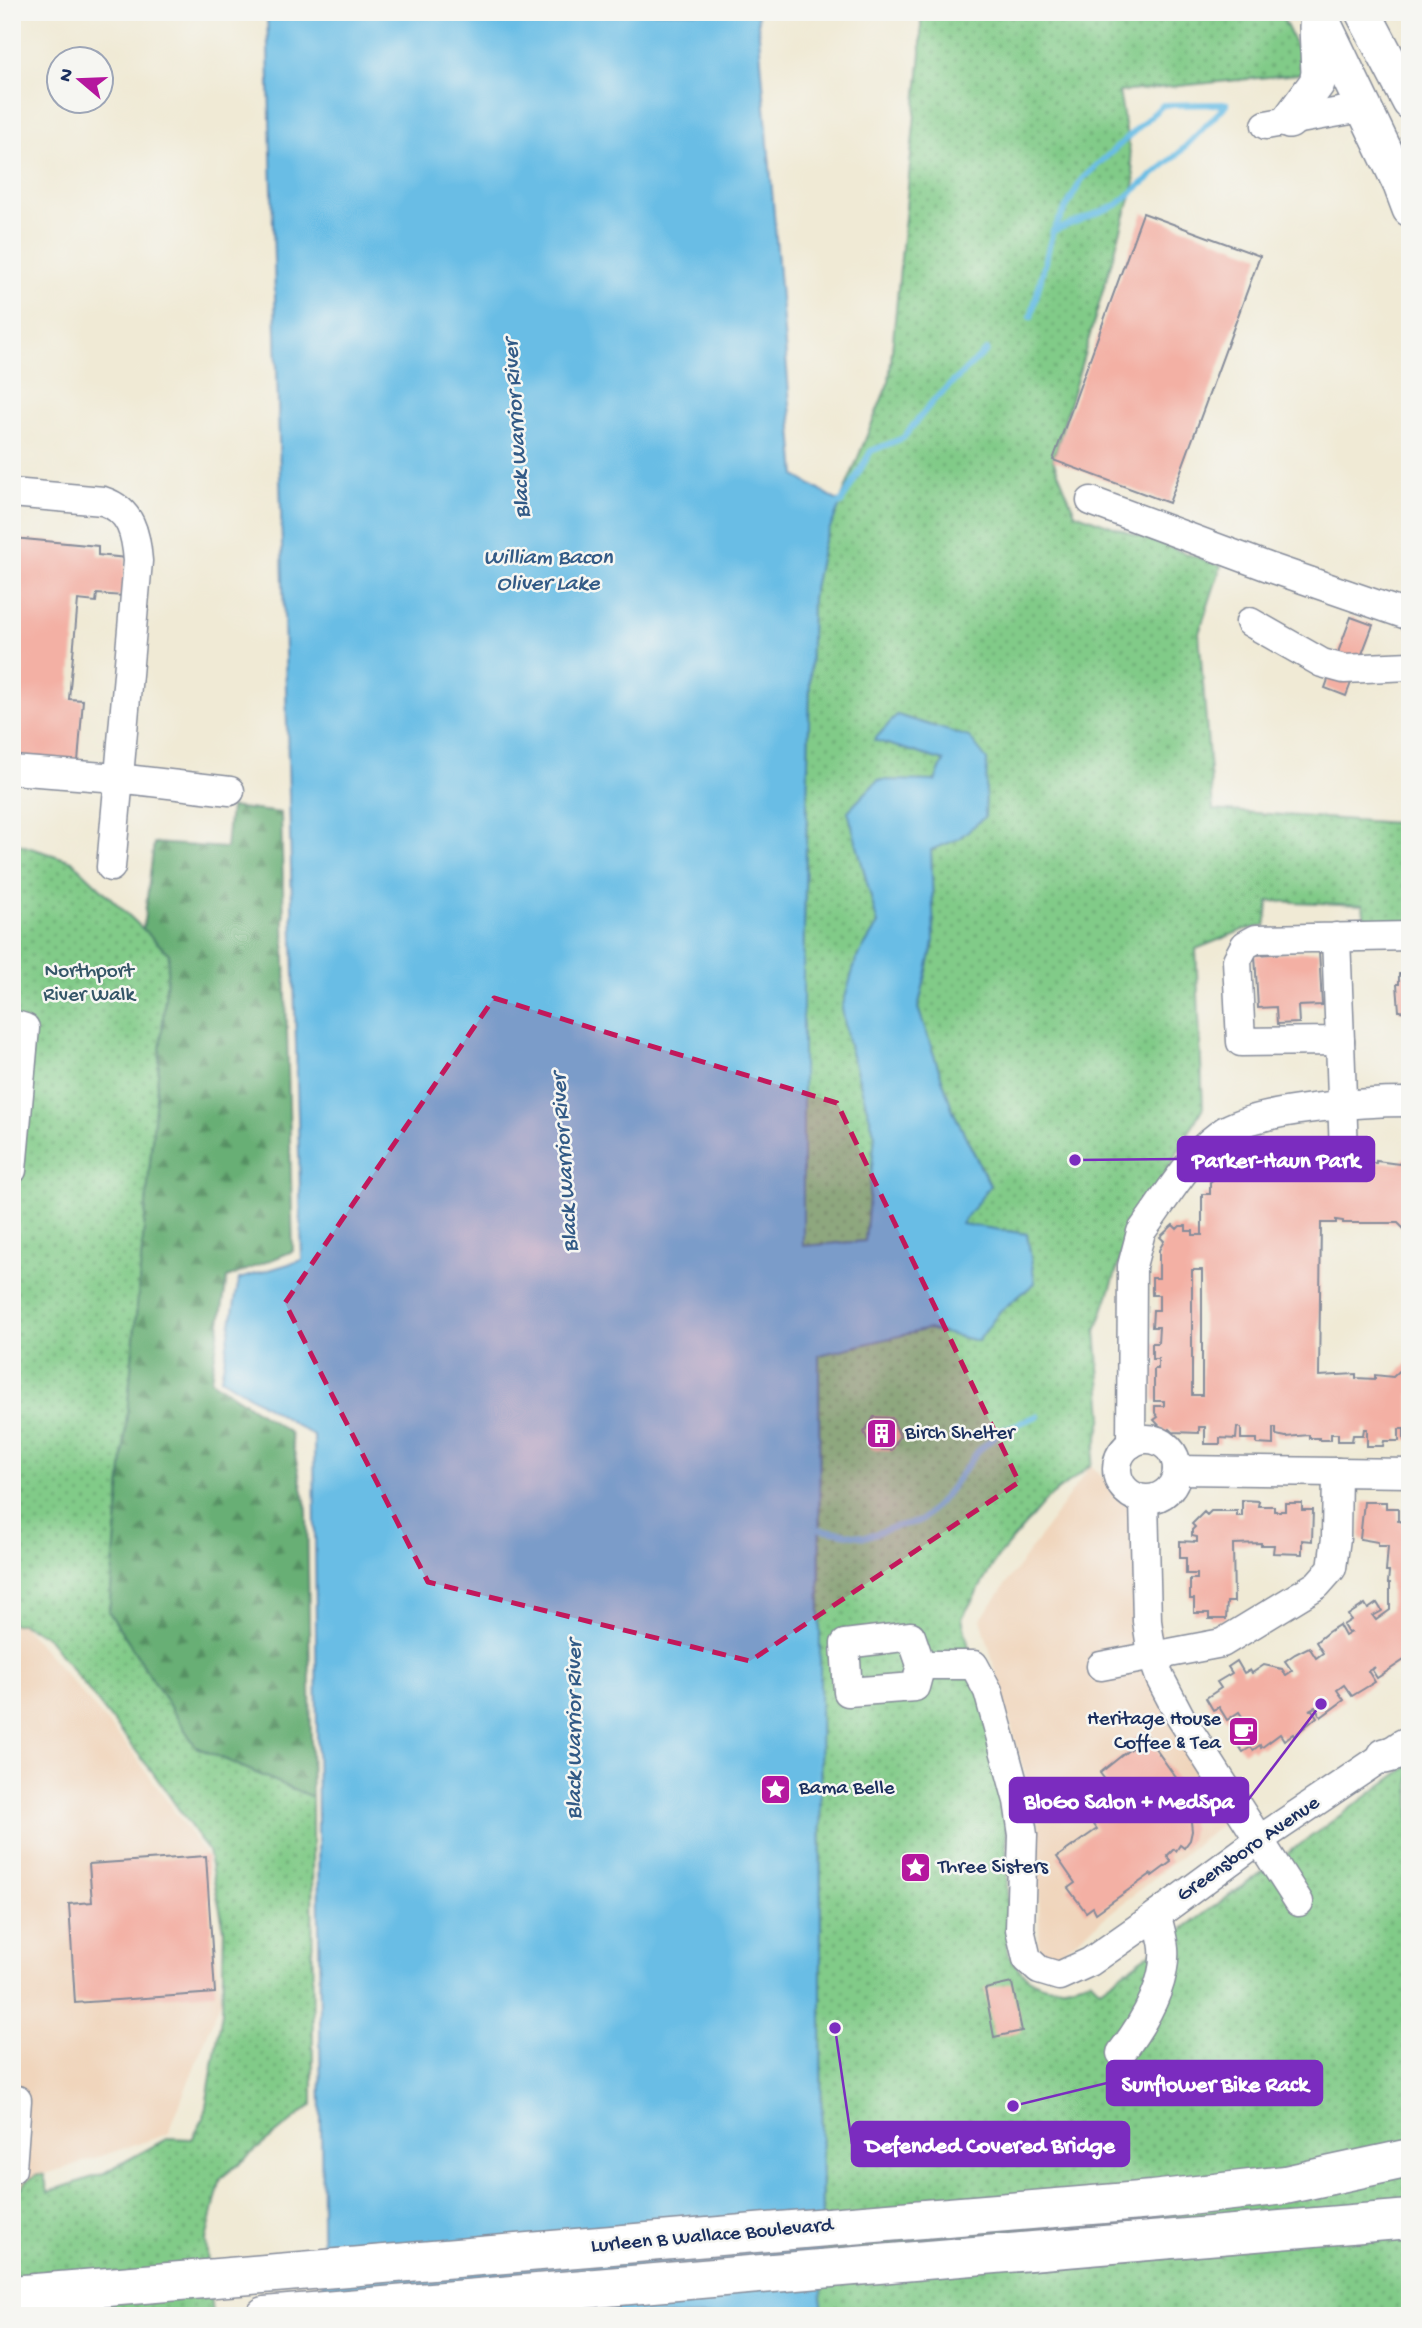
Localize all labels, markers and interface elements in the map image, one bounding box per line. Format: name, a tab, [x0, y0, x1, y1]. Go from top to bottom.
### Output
north arrow	[46, 46, 116, 116]
text: N	[54, 66, 80, 85]
water label: Black Warrior River	[498, 334, 538, 519]
water label: William Bacon Oliver Lake	[483, 545, 614, 598]
park label: Northport River Walk	[43, 960, 137, 1009]
water label: Black Warrior River	[546, 1068, 586, 1253]
callout: Parker-Haun Park	[1178, 1137, 1374, 1181]
text: Parker-Haun Park	[1190, 1149, 1363, 1176]
building icon: Birch Shelter	[865, 1417, 899, 1451]
place label: Birch Shelter	[904, 1422, 1016, 1447]
water label: Black Warrior River	[562, 1635, 589, 1820]
place label: Heritage House Coffee & Tea	[1087, 1708, 1222, 1757]
cafe icon: Heritage House Coffee & Tea	[1227, 1715, 1261, 1749]
place icon: Bama Belle	[759, 1772, 793, 1806]
place label: Bama Belle	[798, 1777, 896, 1802]
callout: BloGo Salon + MedSpa	[1010, 1778, 1248, 1822]
text: BloGo Salon + MedSpa	[1023, 1790, 1235, 1817]
street label: Greensboro Avenue	[1173, 1791, 1326, 1909]
place icon: Three Sisters	[898, 1851, 932, 1885]
place label: Three Sisters	[937, 1856, 1049, 1881]
callout: Sunflower Bike Rack	[1107, 2061, 1322, 2105]
text: Sunflower Bike Rack	[1122, 2073, 1311, 2100]
callout: Defended Covered Bridge	[852, 2122, 1129, 2166]
text: Defended Covered Bridge	[863, 2134, 1116, 2161]
street label: Lurleen B Wallace Boulevard	[590, 2214, 836, 2260]

